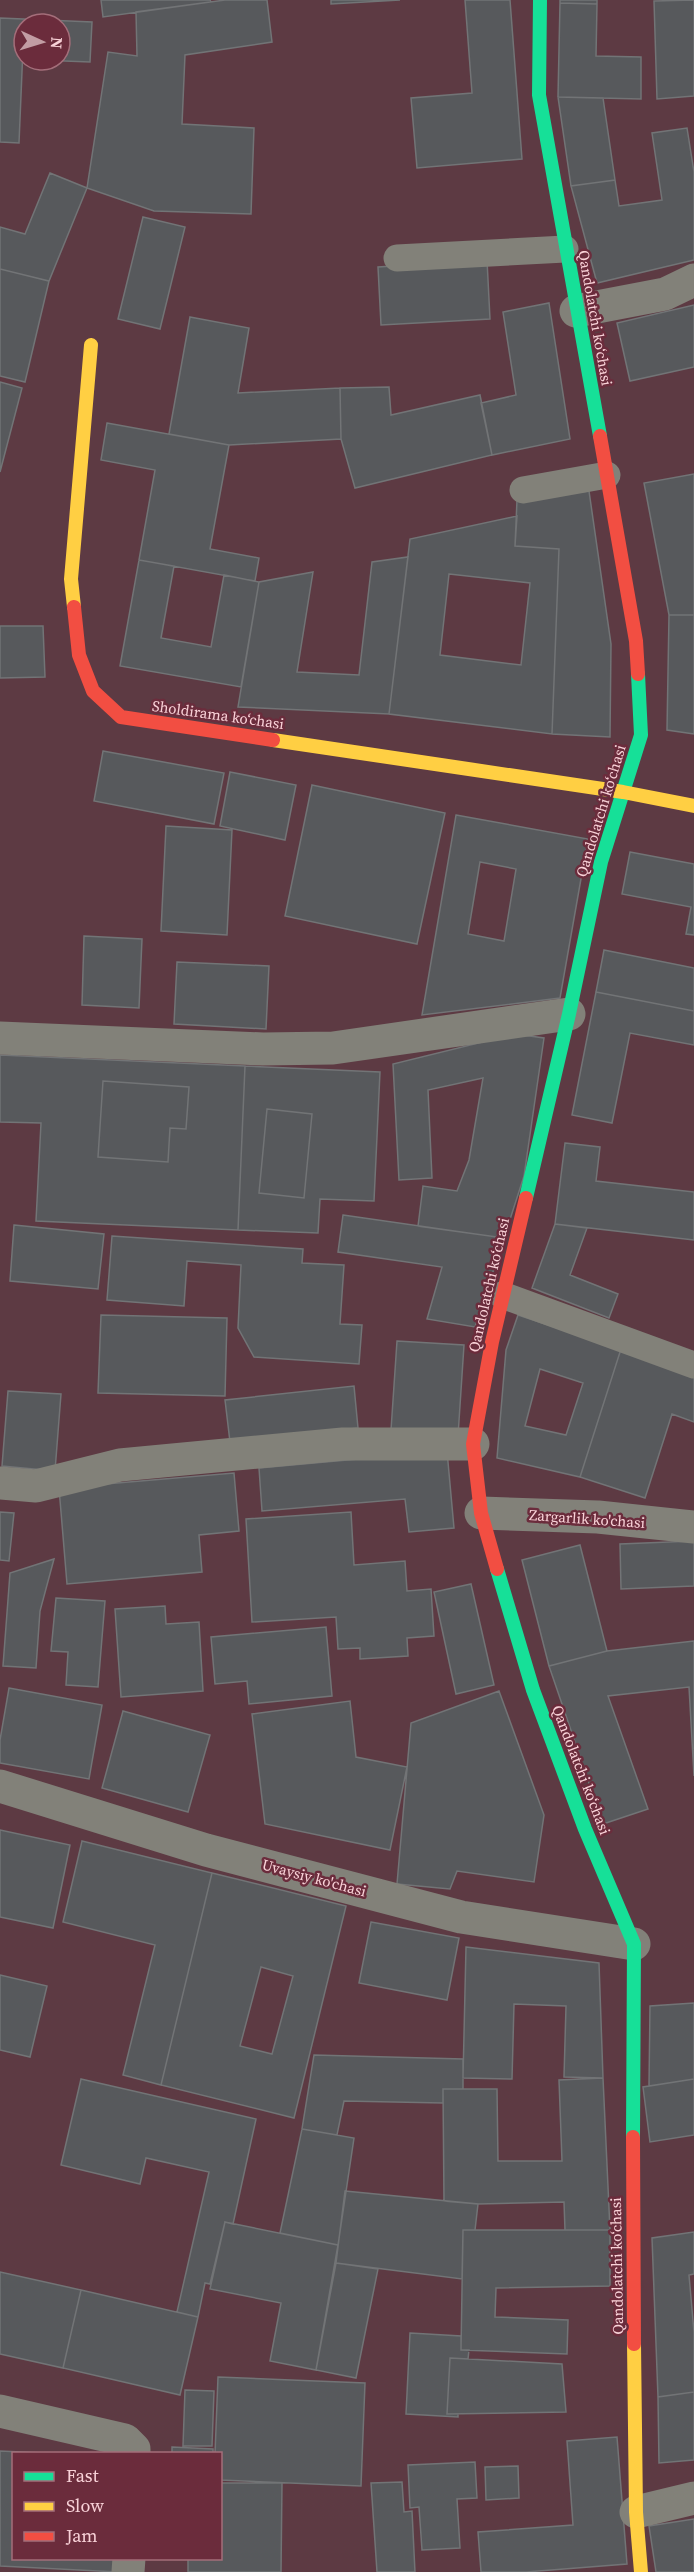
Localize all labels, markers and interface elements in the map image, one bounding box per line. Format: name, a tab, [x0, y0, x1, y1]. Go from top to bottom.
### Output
north arrow	[12, 12, 72, 72]
text: N	[46, 36, 68, 50]
street label: Qandolatchi koʻchasi	[573, 248, 618, 387]
street label: Sholdirama ko‘chasi	[151, 695, 285, 734]
street label: Qandolatchi koʻchasi	[570, 742, 631, 880]
street label: Qandolatchi koʻchasi	[463, 1216, 514, 1354]
street label: Zargarlik ko'chasi	[528, 1504, 646, 1533]
street label: Qandolatchi koʻchasi	[547, 1702, 616, 1838]
street label: Uvaysiy ko'chasi	[260, 1853, 369, 1902]
street label: Qandolatchi koʻchasi	[605, 2197, 628, 2335]
legend	[12, 2452, 222, 2560]
text: Fast	[66, 2463, 99, 2488]
text: Slow	[66, 2493, 104, 2518]
text: Jam	[65, 2523, 98, 2548]

